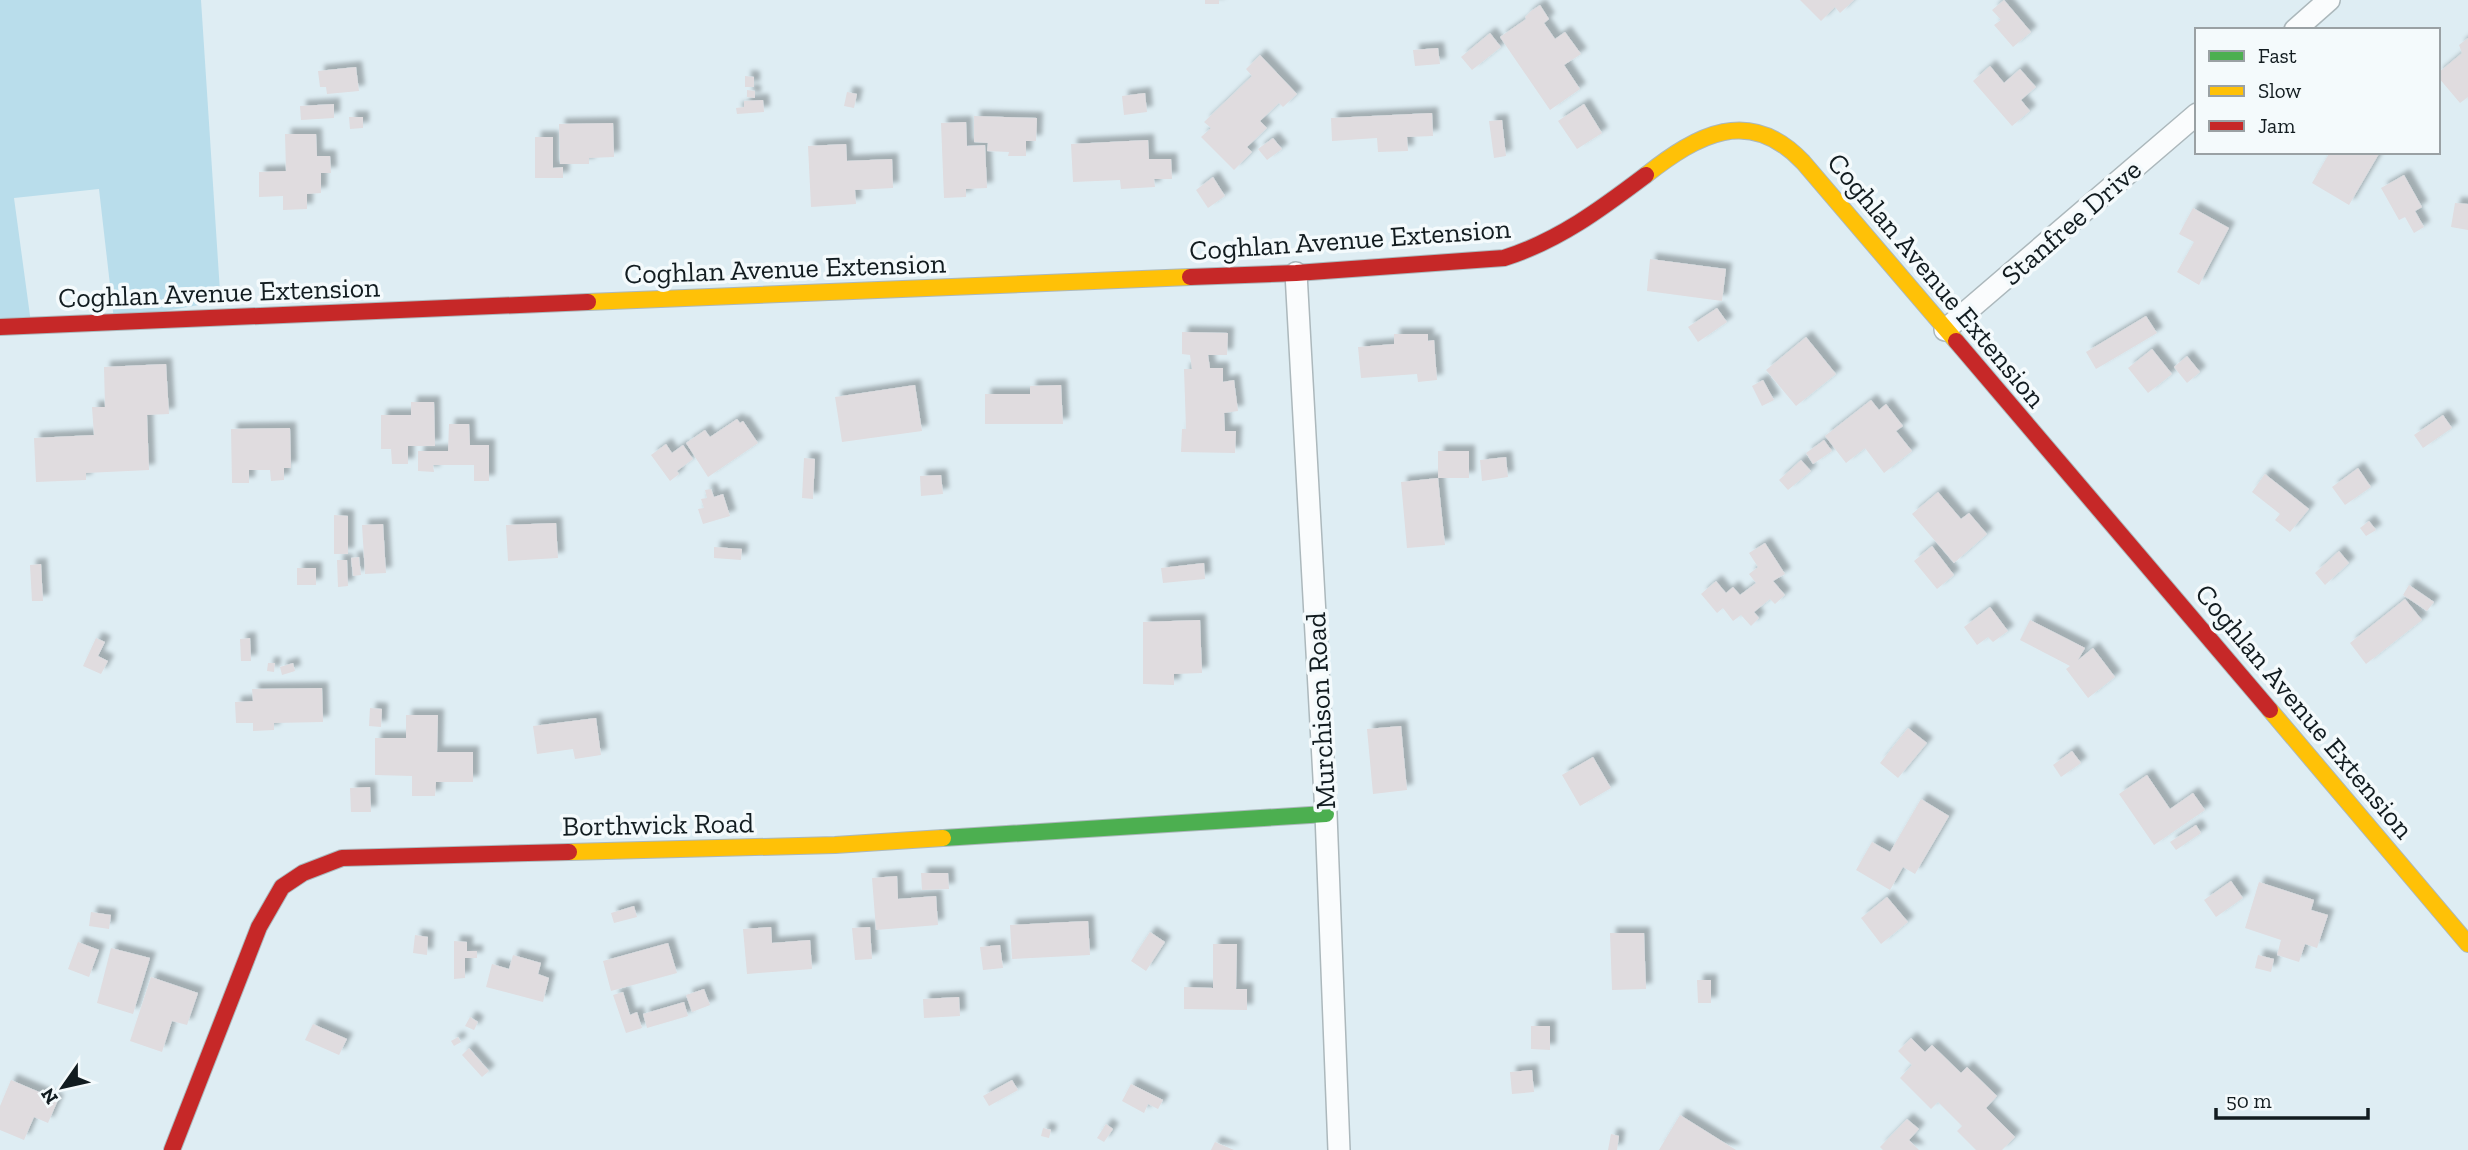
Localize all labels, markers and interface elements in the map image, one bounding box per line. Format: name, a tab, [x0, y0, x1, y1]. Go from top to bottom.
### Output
legend	[2195, 28, 2440, 154]
text: Fast	[2258, 43, 2297, 68]
text: Slow	[2258, 78, 2301, 103]
text: Jam	[2258, 113, 2295, 138]
street label: Coghlan Avenue Extension	[1820, 146, 2053, 414]
street label: Stanfree Drive	[1995, 153, 2148, 292]
street label: Coghlan Avenue Extension	[1188, 212, 1512, 267]
street label: Coghlan Avenue Extension	[624, 246, 947, 291]
street label: Coghlan Avenue Extension	[58, 270, 381, 315]
street label: Coghlan Avenue Extension	[2188, 577, 2421, 845]
street label: Murchison Road	[1299, 612, 1342, 810]
street label: Borthwick Road	[562, 806, 754, 843]
north arrow	[28, 1052, 98, 1122]
scale bar	[2216, 1076, 2368, 1120]
text: N	[36, 1084, 63, 1109]
text: 50 m	[2226, 1088, 2272, 1113]

